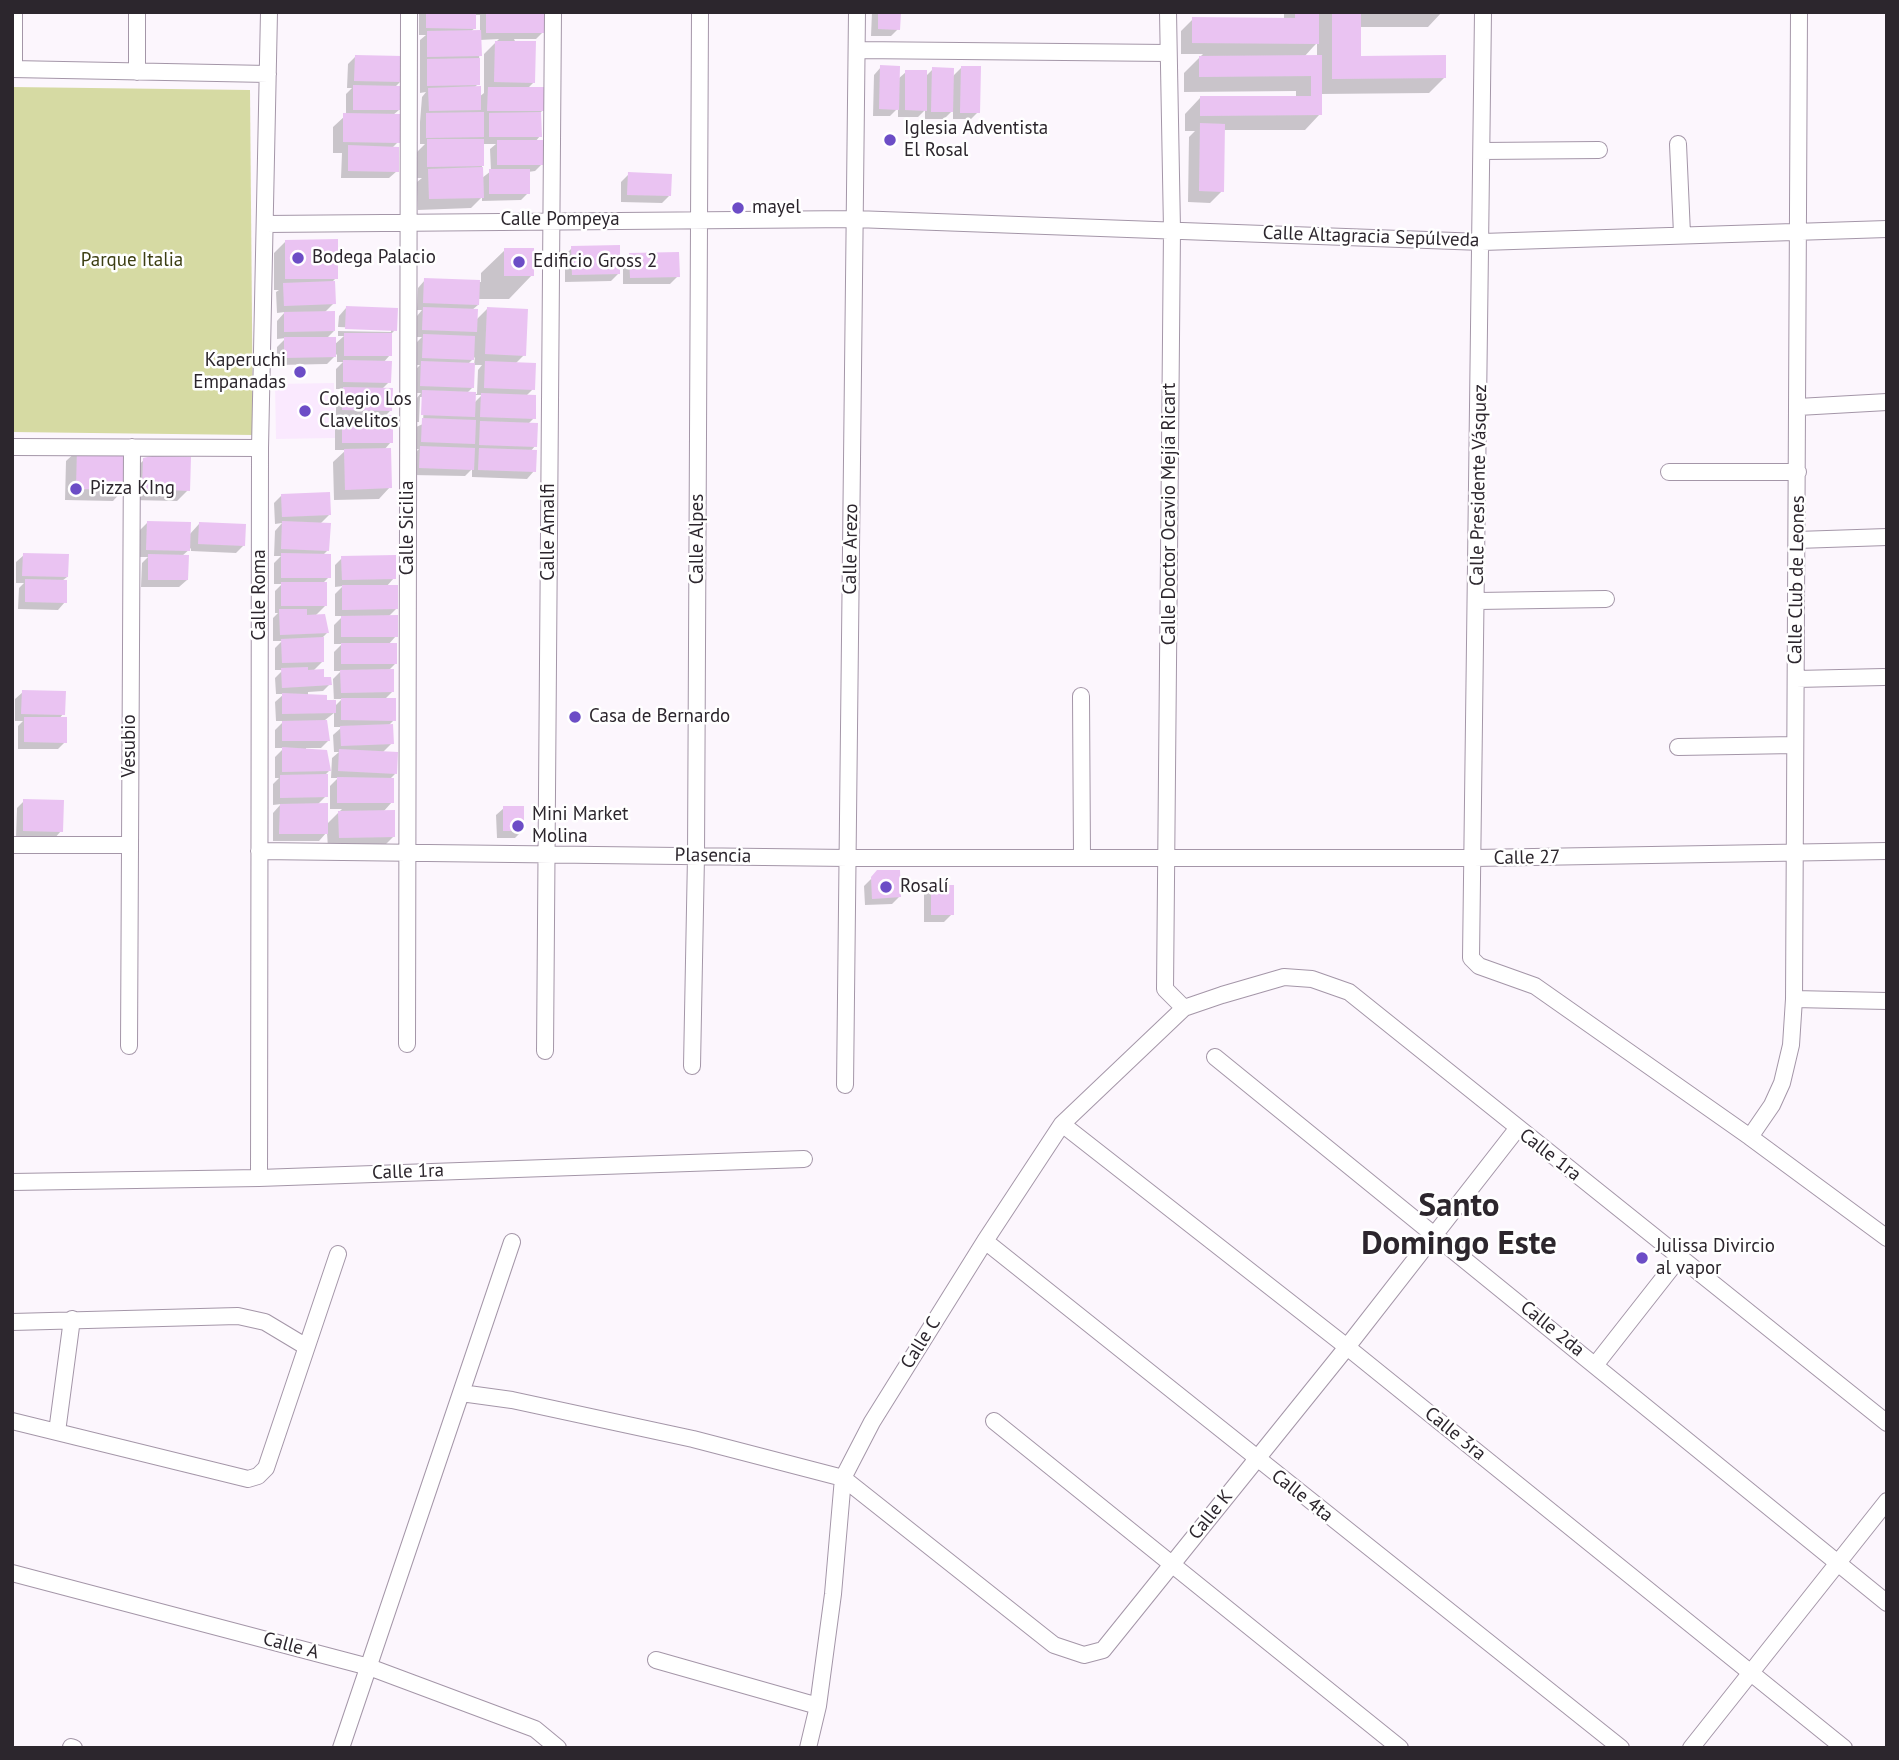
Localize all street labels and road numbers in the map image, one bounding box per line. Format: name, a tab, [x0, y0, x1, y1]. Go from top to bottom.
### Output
street label: Calle Pompeya	[500, 209, 620, 231]
street label: Calle Altagracia Sepúlveda	[1262, 222, 1480, 252]
street label: Calle Doctor Ocavio Mejía Ricart	[1159, 383, 1181, 645]
street label: Calle Presidente Vásquez	[1466, 384, 1492, 586]
street label: Calle Sicilia	[397, 481, 419, 575]
street label: Calle Amalfi	[538, 483, 560, 581]
street label: Calle Alpes	[687, 494, 709, 584]
street label: Calle Club de Leones	[1784, 495, 1810, 665]
street label: Calle Arezo	[839, 503, 863, 595]
street label: Calle Roma	[249, 549, 271, 641]
street label: Vesubio	[119, 714, 141, 778]
street label: Plasencia	[674, 844, 752, 868]
street label: Calle 27	[1494, 846, 1560, 870]
street label: Calle 1ra	[1515, 1124, 1585, 1186]
street label: Calle 1ra	[372, 1159, 444, 1185]
street label: Calle 2da	[1515, 1296, 1589, 1362]
street label: Calle C	[896, 1313, 946, 1373]
street label: Calle 3ra	[1420, 1402, 1490, 1466]
street label: Calle 4ta	[1267, 1465, 1337, 1527]
street label: Calle K	[1184, 1486, 1238, 1544]
street label: Calle A	[261, 1628, 321, 1664]

